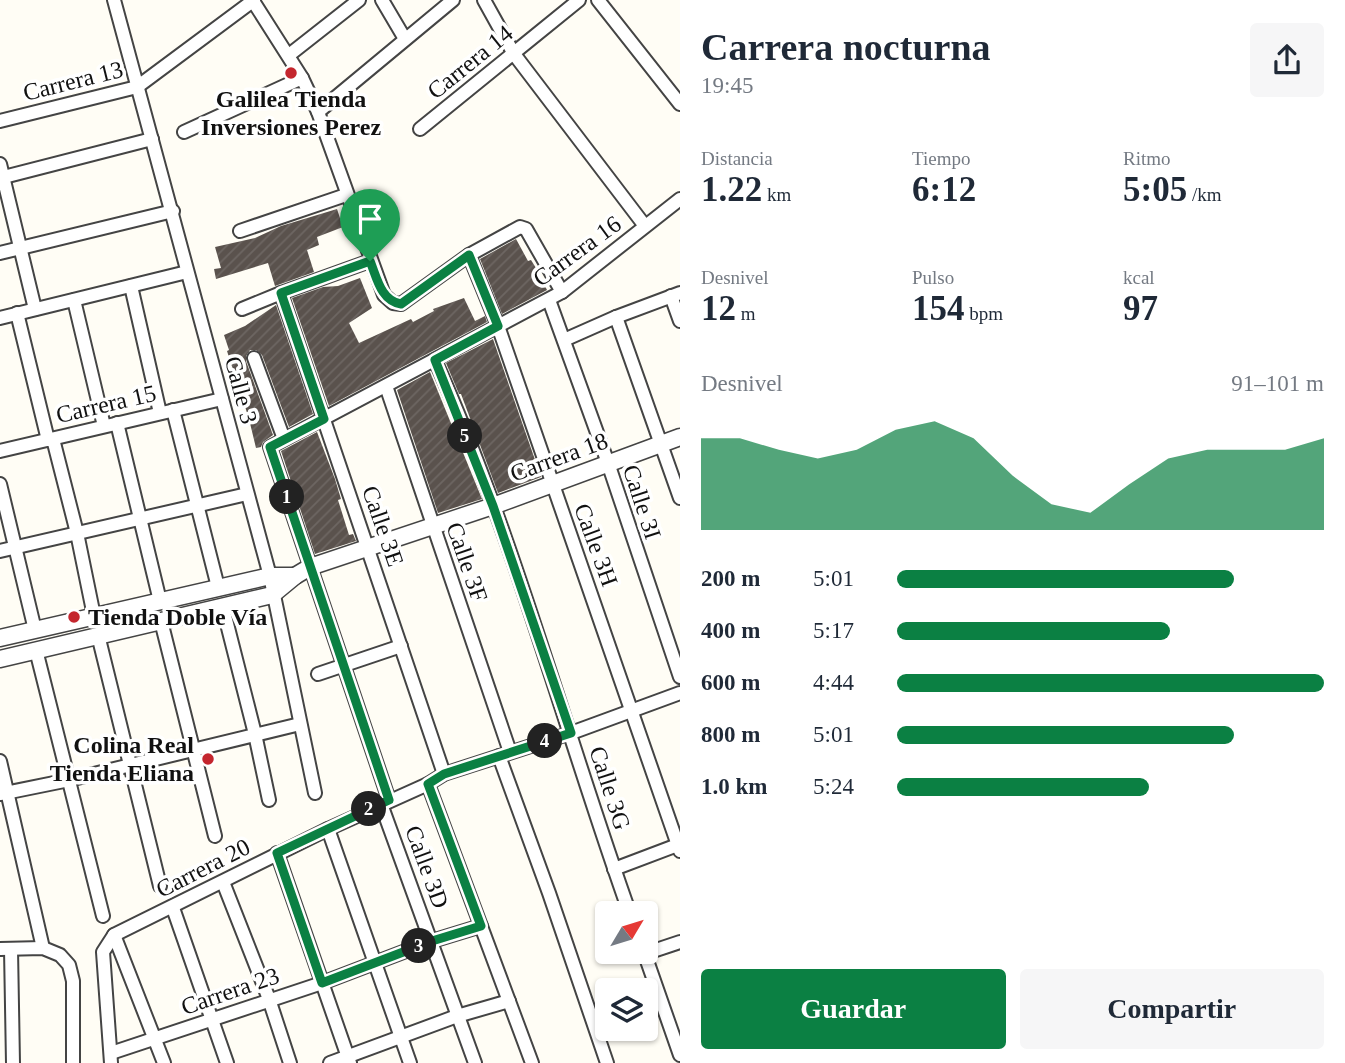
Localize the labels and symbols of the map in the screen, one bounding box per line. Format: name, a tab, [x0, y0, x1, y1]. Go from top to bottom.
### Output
street label: Carrera 14	[422, 20, 518, 104]
street label: Carrera 13	[20, 56, 126, 106]
marker: Galilea Tienda Inversiones Perez	[283, 65, 299, 81]
place label: Galilea Tienda Inversiones Perez	[201, 86, 381, 140]
pin	[340, 189, 400, 261]
street label: Carrera 16	[528, 211, 626, 291]
street label: Calle 3	[220, 353, 262, 427]
street label: Carrera 15	[53, 380, 159, 428]
pin: 5	[448, 418, 482, 453]
street label: Carrera 18	[507, 427, 611, 487]
street label: Calle 3I	[618, 462, 666, 542]
pin: 1	[270, 480, 304, 514]
street label: Calle 3E	[357, 482, 409, 570]
street label: Calle 3H	[569, 500, 623, 590]
street label: Calle 3F	[441, 519, 493, 605]
place label: Tienda Doble Vía	[88, 604, 267, 630]
marker: Tienda Doble Vía	[66, 609, 82, 625]
pin: 4	[528, 724, 562, 758]
place label: Colina Real Tienda Eliana	[50, 732, 194, 786]
street label: Calle 3G	[584, 743, 636, 833]
marker: Colina Real Tienda Eliana	[200, 751, 216, 767]
pin: 2	[352, 792, 386, 826]
street label: Calle 3D	[400, 822, 454, 912]
street label: Carrera 20	[152, 833, 254, 903]
north arrow	[595, 901, 658, 964]
pin: 3	[402, 928, 436, 964]
street label: Carrera 23	[178, 962, 282, 1020]

